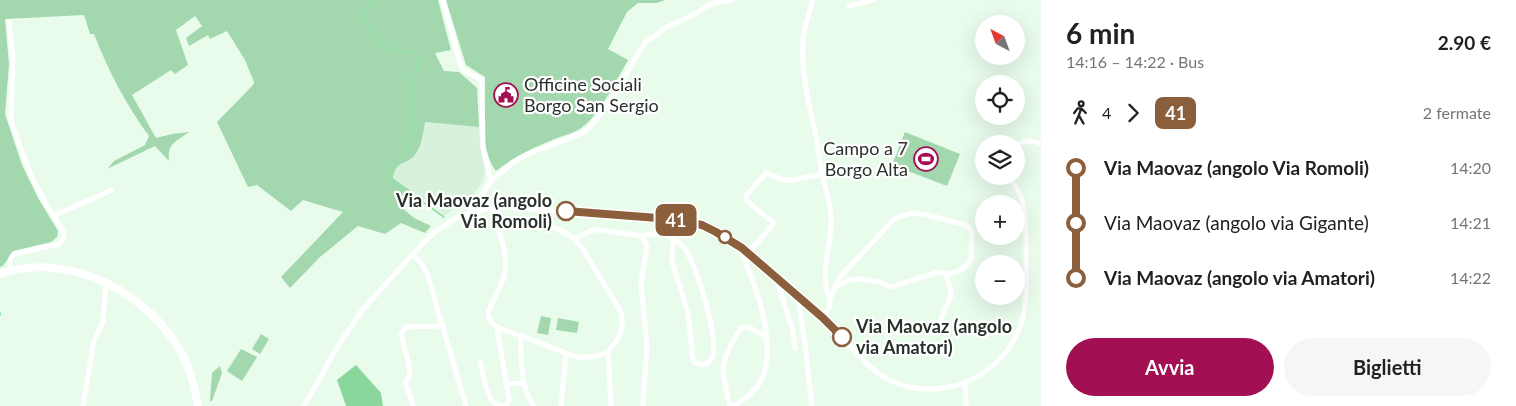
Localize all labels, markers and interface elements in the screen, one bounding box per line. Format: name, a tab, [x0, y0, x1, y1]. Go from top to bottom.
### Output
north arrow	[975, 15, 1025, 65]
map controls	[975, 15, 1025, 305]
text: 6 min	[1066, 16, 1135, 50]
text: 2.90 €	[1438, 31, 1491, 54]
text: 14:16 – 14:22 · Bus	[1066, 52, 1204, 71]
place label: Officine Sociali Borgo San Sergio	[524, 73, 659, 116]
button: locate	[975, 75, 1025, 125]
public building icon: Officine Sociali Borgo San Sergio	[493, 82, 519, 108]
icon: walk	[1066, 99, 1094, 127]
icon: forward	[1119, 99, 1147, 127]
text: 41	[1165, 102, 1186, 124]
text: 4	[1102, 103, 1111, 122]
text: 2 fermate	[1423, 103, 1491, 122]
button: layers	[975, 135, 1025, 185]
place label: Campo a 7 Borgo Alta	[823, 137, 908, 180]
sports icon: Campo a 7 Borgo Alta	[913, 146, 939, 172]
text: Via Maovaz (angolo Via Romoli)	[1104, 156, 1369, 179]
text: 14:20	[1450, 158, 1491, 177]
place label: Via Maovaz (angolo Via Romoli)	[395, 189, 552, 232]
button: +	[975, 195, 1025, 245]
marker: Via Maovaz (angolo Via Romoli)	[556, 201, 576, 221]
line badge: 41	[654, 204, 698, 236]
text: 41	[666, 209, 686, 231]
text: Via Maovaz (angolo via Gigante)	[1104, 211, 1369, 234]
text: 14:21	[1450, 213, 1491, 232]
unlabelled marker	[718, 230, 732, 244]
button: −	[975, 255, 1025, 305]
text: Via Maovaz (angolo via Amatori)	[1104, 266, 1375, 289]
text: 14:22	[1450, 268, 1491, 287]
place label: Via Maovaz (angolo via Amatori)	[855, 315, 1012, 358]
marker: Via Maovaz (angolo via Amatori)	[832, 327, 852, 347]
button: Avvia	[1066, 338, 1274, 396]
button: Biglietti	[1284, 338, 1491, 396]

